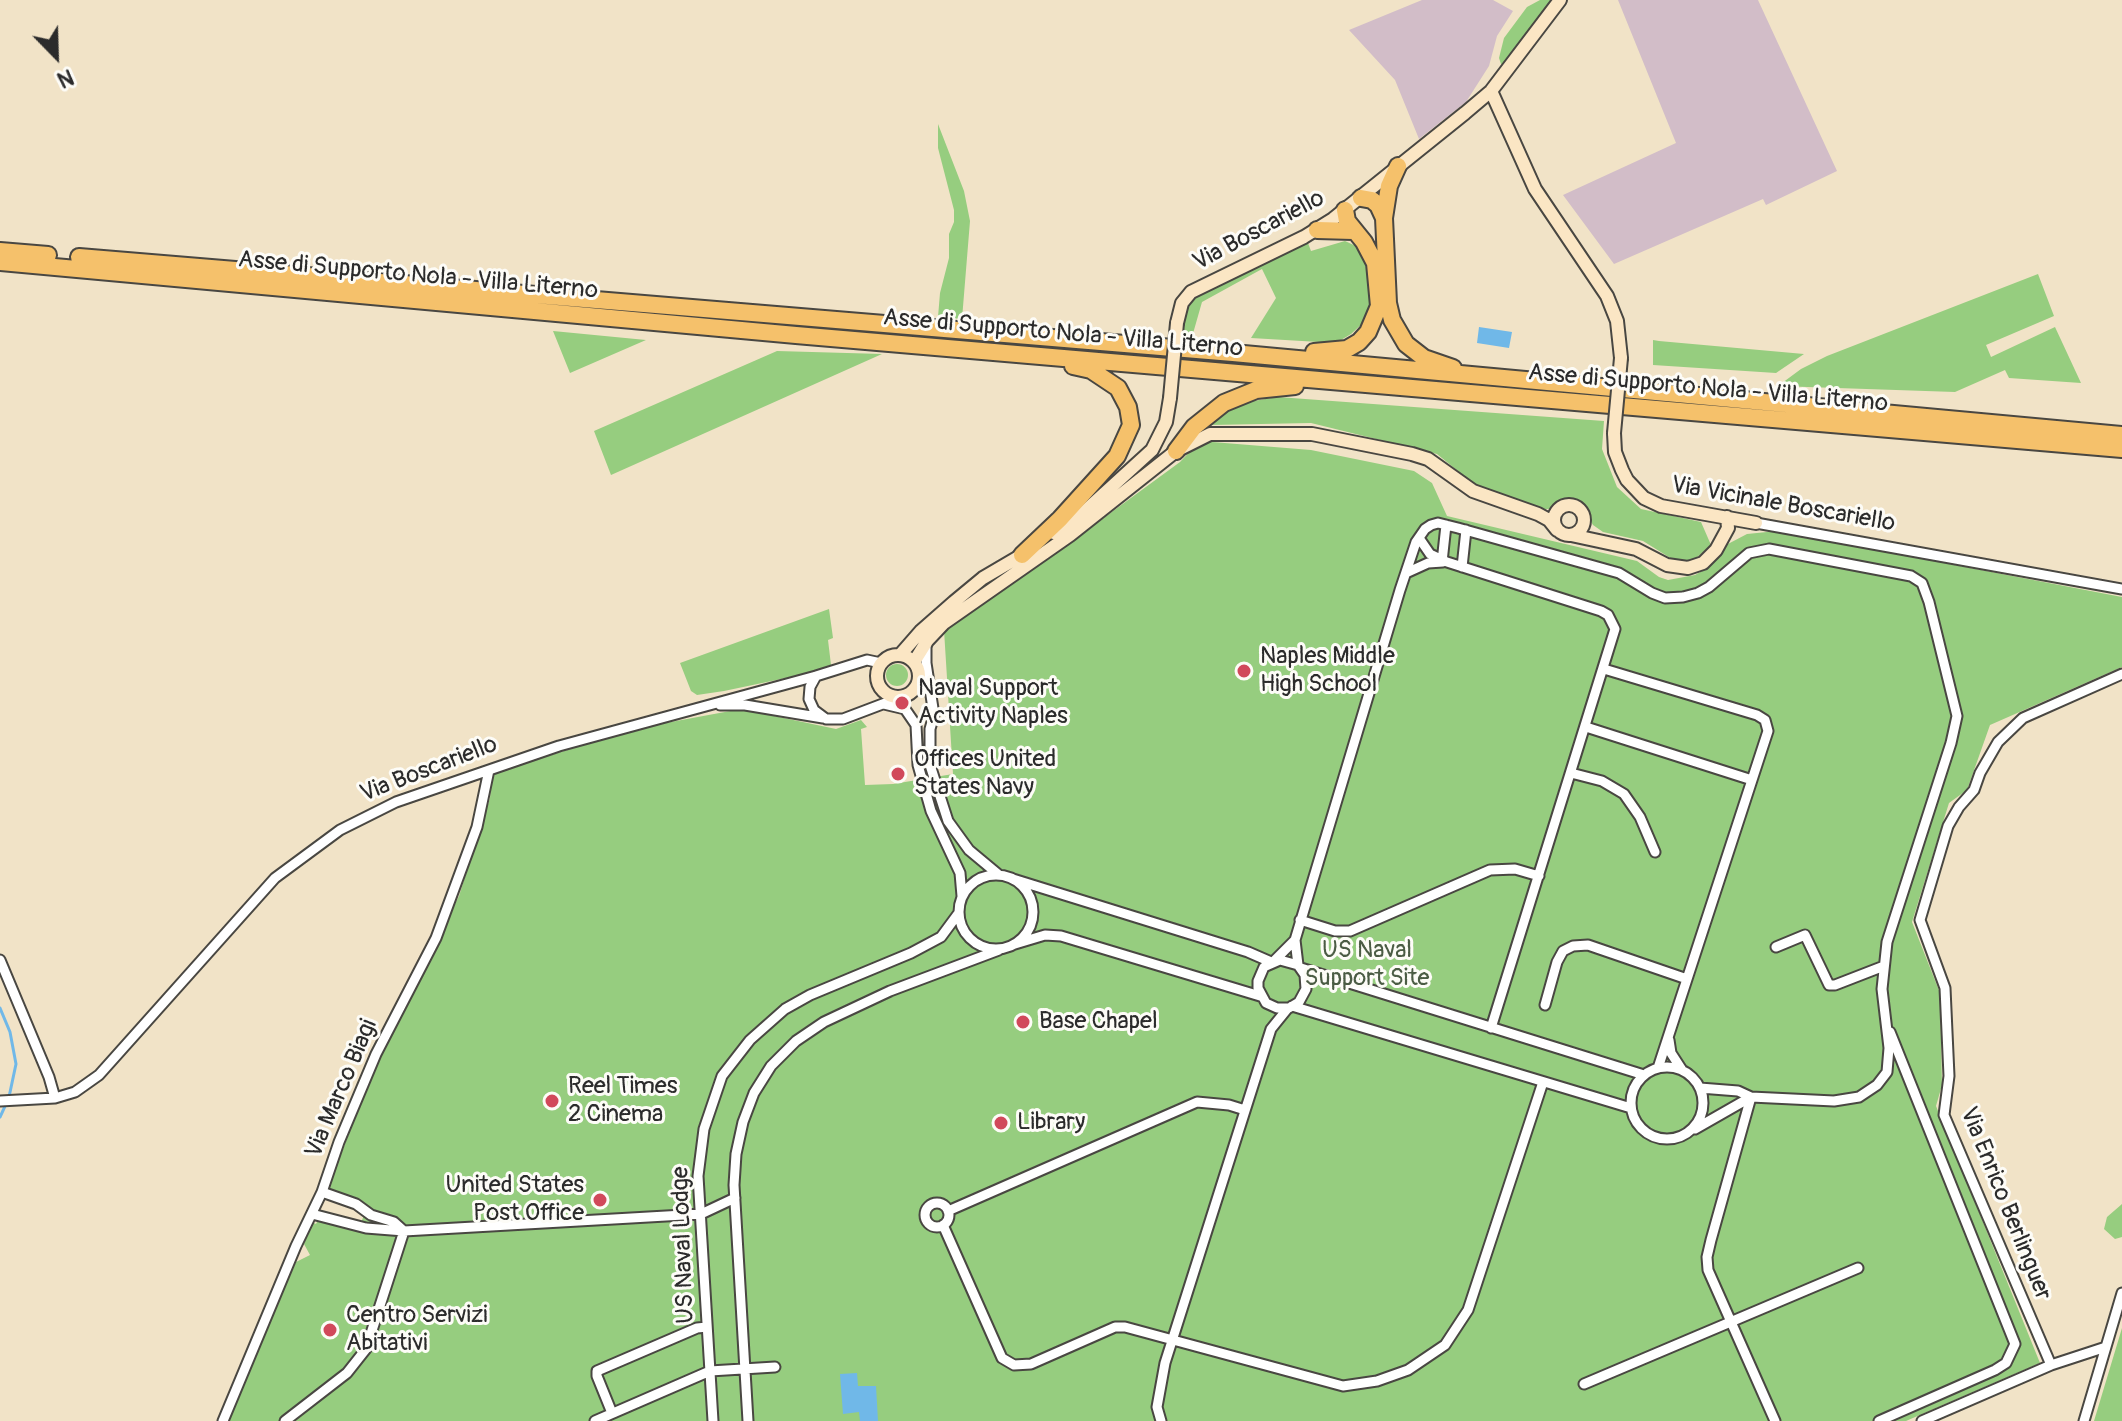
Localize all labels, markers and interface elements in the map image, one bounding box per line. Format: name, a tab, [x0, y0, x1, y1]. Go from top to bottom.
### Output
north arrow	[16, 16, 96, 96]
text: N	[53, 62, 78, 94]
street label: Via Boscariello	[1188, 184, 1330, 278]
street label: Asse di Supporto Nola - Villa Literno	[237, 246, 599, 306]
street label: Asse di Supporto Nola - Villa Literno	[882, 304, 1244, 364]
street label: Asse di Supporto Nola - Villa Literno	[1527, 359, 1889, 419]
street label: Via Vicinale Boscariello	[1669, 471, 1897, 539]
place label: Naples Middle High School	[1260, 643, 1395, 699]
marker: Naples Middle High School	[1235, 662, 1253, 680]
place label: Naval Support Activity Naples	[918, 675, 1068, 731]
marker: Naval Support Activity Naples	[893, 694, 911, 712]
street label: Via Boscariello	[356, 731, 502, 809]
place label: Offices United States Navy	[914, 746, 1056, 802]
marker: Offices United States Navy	[889, 765, 907, 783]
park label: US Naval Support Site	[1305, 937, 1429, 993]
place label: Base Chapel	[1039, 1008, 1158, 1036]
marker: Base Chapel	[1014, 1013, 1032, 1031]
street label: Via Marco Biagi	[300, 1015, 384, 1163]
place label: Reel Times 2 Cinema	[568, 1073, 677, 1129]
marker: Reel Times 2 Cinema	[543, 1092, 561, 1110]
street label: Via Enrico Berlinguer	[1953, 1103, 2057, 1305]
place label: Library	[1017, 1109, 1085, 1137]
marker: Library	[992, 1114, 1010, 1132]
street label: US Naval Lodge	[667, 1166, 701, 1324]
place label: United States Post Office	[445, 1172, 584, 1228]
marker: United States Post Office	[591, 1191, 609, 1209]
place label: Centro Servizi Abitativi	[346, 1302, 488, 1358]
marker: Centro Servizi Abitativi	[321, 1321, 339, 1339]

